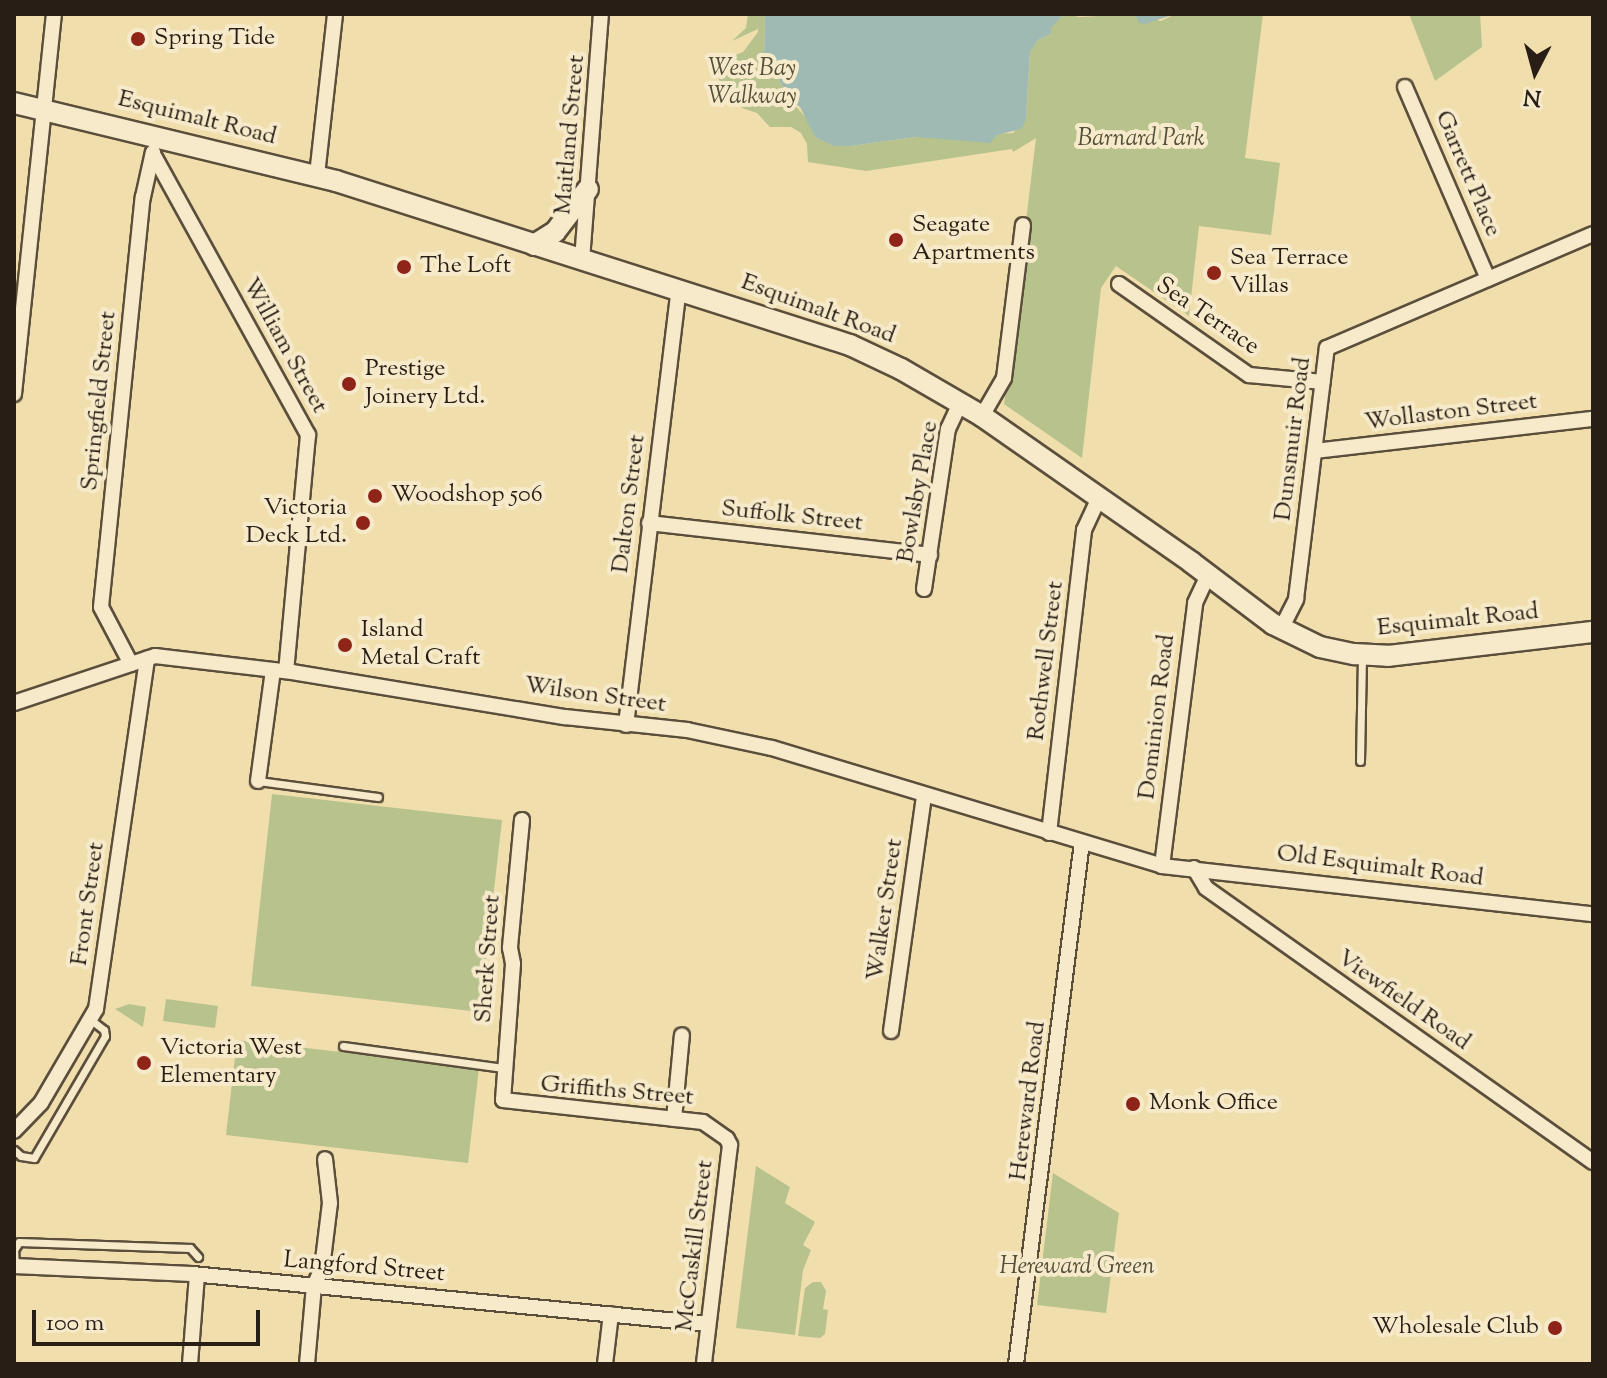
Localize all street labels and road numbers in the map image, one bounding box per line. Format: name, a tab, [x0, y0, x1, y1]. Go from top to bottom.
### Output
street label: Maitland Street	[550, 54, 592, 216]
street label: Esquimalt Road	[115, 85, 279, 153]
street label: Garrett Place	[1428, 107, 1506, 241]
street label: Esquimalt Road	[737, 269, 899, 351]
street label: Sea Terrace	[1150, 272, 1264, 362]
street label: William Street	[235, 273, 333, 419]
street label: Springfield Street	[76, 310, 124, 492]
street label: Dunsmuir Road	[1270, 356, 1318, 522]
street label: Wollaston Street	[1363, 388, 1539, 438]
street label: Bowlsby Place	[892, 419, 946, 565]
street label: Dalton Street	[607, 433, 653, 575]
street label: Suffolk Street	[720, 495, 864, 539]
street label: Rothwell Street	[1023, 580, 1071, 742]
street label: Esquimalt Road	[1376, 598, 1540, 644]
street label: Dominion Road	[1134, 633, 1182, 801]
street label: Wilson Street	[522, 672, 668, 720]
street label: Walker Street	[862, 837, 910, 983]
street label: Front Street	[66, 840, 112, 968]
street label: Old Esquimalt Road	[1275, 840, 1485, 894]
street label: Sherk Street	[470, 894, 508, 1024]
street label: Viewfield Road	[1331, 944, 1475, 1058]
street label: Hereward Road	[1005, 1020, 1053, 1182]
street label: Griffiths Street	[539, 1071, 695, 1113]
street label: McCaskill Street	[671, 1159, 721, 1333]
street label: Langford Street	[282, 1247, 446, 1289]

